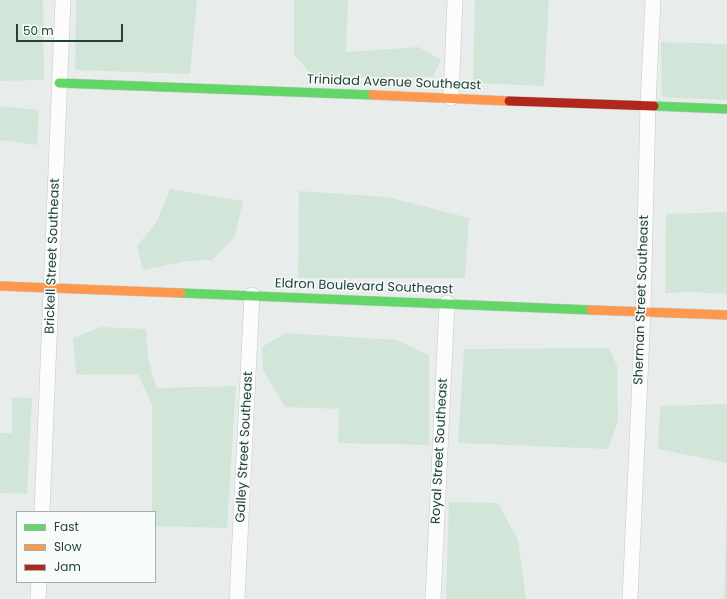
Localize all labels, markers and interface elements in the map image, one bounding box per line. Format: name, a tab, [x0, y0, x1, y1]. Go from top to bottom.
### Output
scale bar	[18, 16, 125, 42]
text: 50 m	[23, 22, 54, 39]
street label: Trinidad Avenue Southeast	[307, 72, 481, 94]
street label: Brickell Street Southeast	[42, 178, 64, 334]
street label: Sherman Street Southeast	[631, 215, 653, 385]
street label: Eldron Boulevard Southeast	[275, 276, 453, 298]
street label: Galley Street Southeast	[233, 371, 257, 523]
street label: Royal Street Southeast	[428, 378, 452, 524]
legend	[16, 511, 156, 583]
text: Fast	[54, 518, 79, 535]
text: Slow	[54, 538, 82, 555]
text: Jam	[54, 558, 81, 575]

